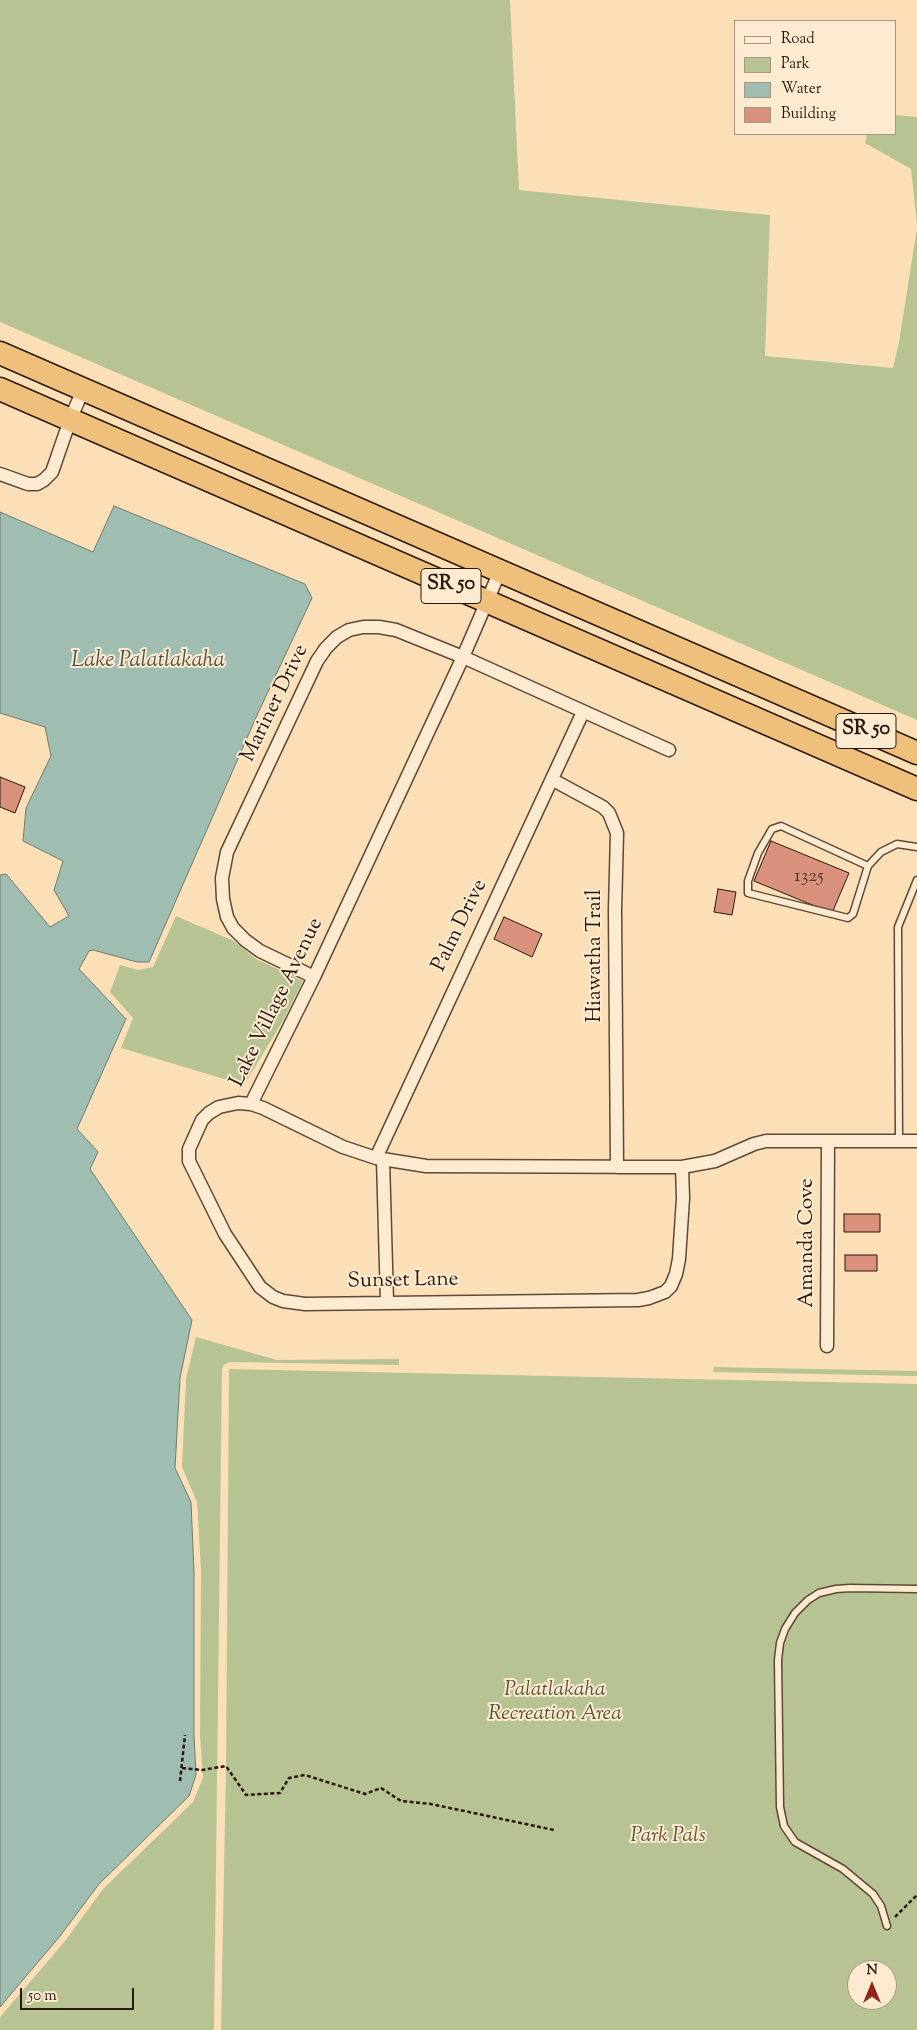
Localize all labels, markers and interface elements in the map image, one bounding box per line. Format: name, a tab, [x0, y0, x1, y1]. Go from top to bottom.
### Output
legend	[734, 20, 897, 135]
text: Road	[781, 29, 815, 50]
text: Park	[781, 54, 810, 75]
text: Water	[781, 79, 821, 100]
text: Building	[781, 104, 836, 125]
road number: SR 50	[421, 568, 481, 604]
street label: Mariner Drive	[237, 641, 315, 767]
water label: Lake Palatlakaha	[71, 649, 225, 675]
road number: SR 50	[836, 714, 896, 748]
house number: 1325	[794, 867, 824, 889]
street label: Palm Drive	[428, 876, 494, 976]
street label: Hiawatha Trail	[583, 889, 609, 1023]
street label: Lake Village Avenue	[226, 914, 330, 1092]
street label: Amanda Cove	[795, 1178, 821, 1308]
street label: Sunset Lane	[347, 1268, 459, 1296]
park label: Palatlakaha Recreation Area	[488, 1678, 622, 1728]
park label: Park Pals	[630, 1824, 706, 1850]
north arrow	[847, 1960, 897, 2010]
text: N	[866, 1961, 878, 1981]
scale bar	[22, 1978, 136, 2010]
text: 50 m	[28, 1986, 57, 2007]

